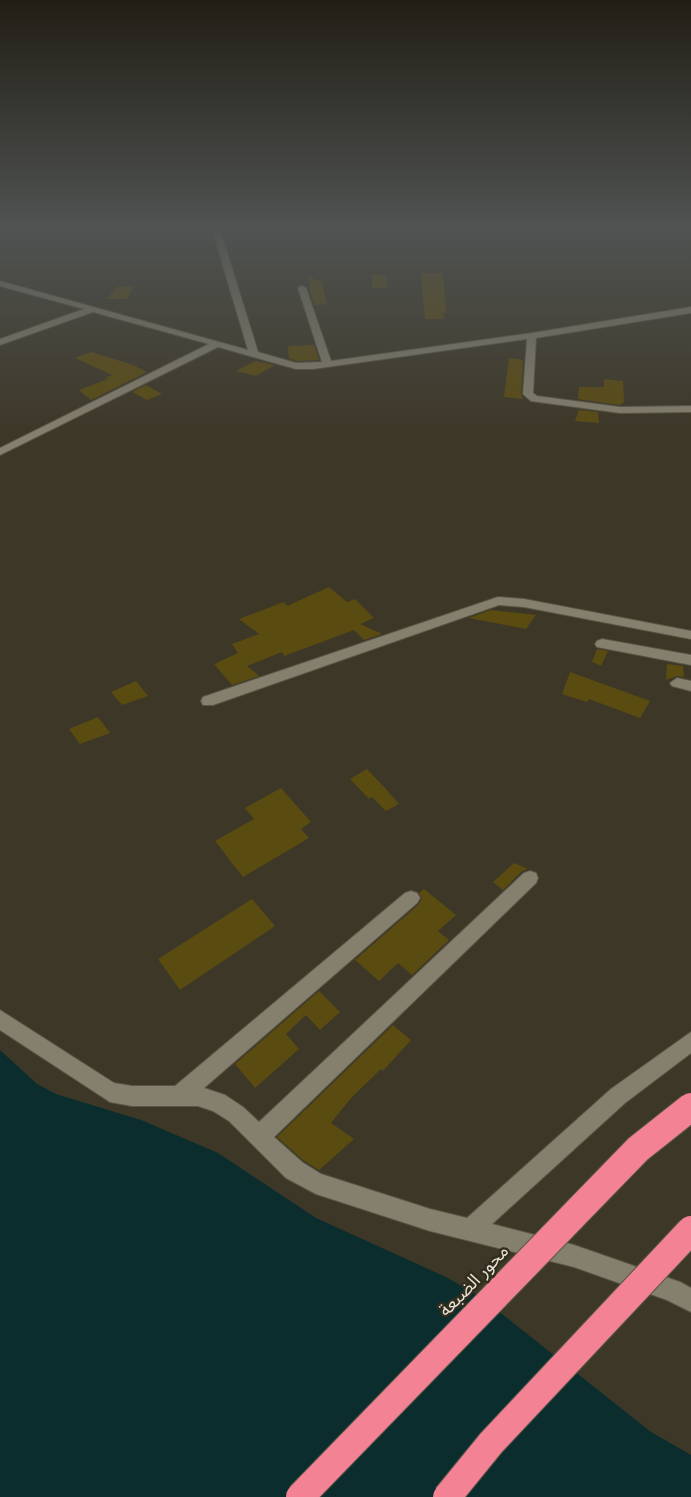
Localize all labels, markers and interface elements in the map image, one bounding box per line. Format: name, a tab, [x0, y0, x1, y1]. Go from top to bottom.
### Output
street label: محور الضبعة	[435, 1241, 513, 1321]

